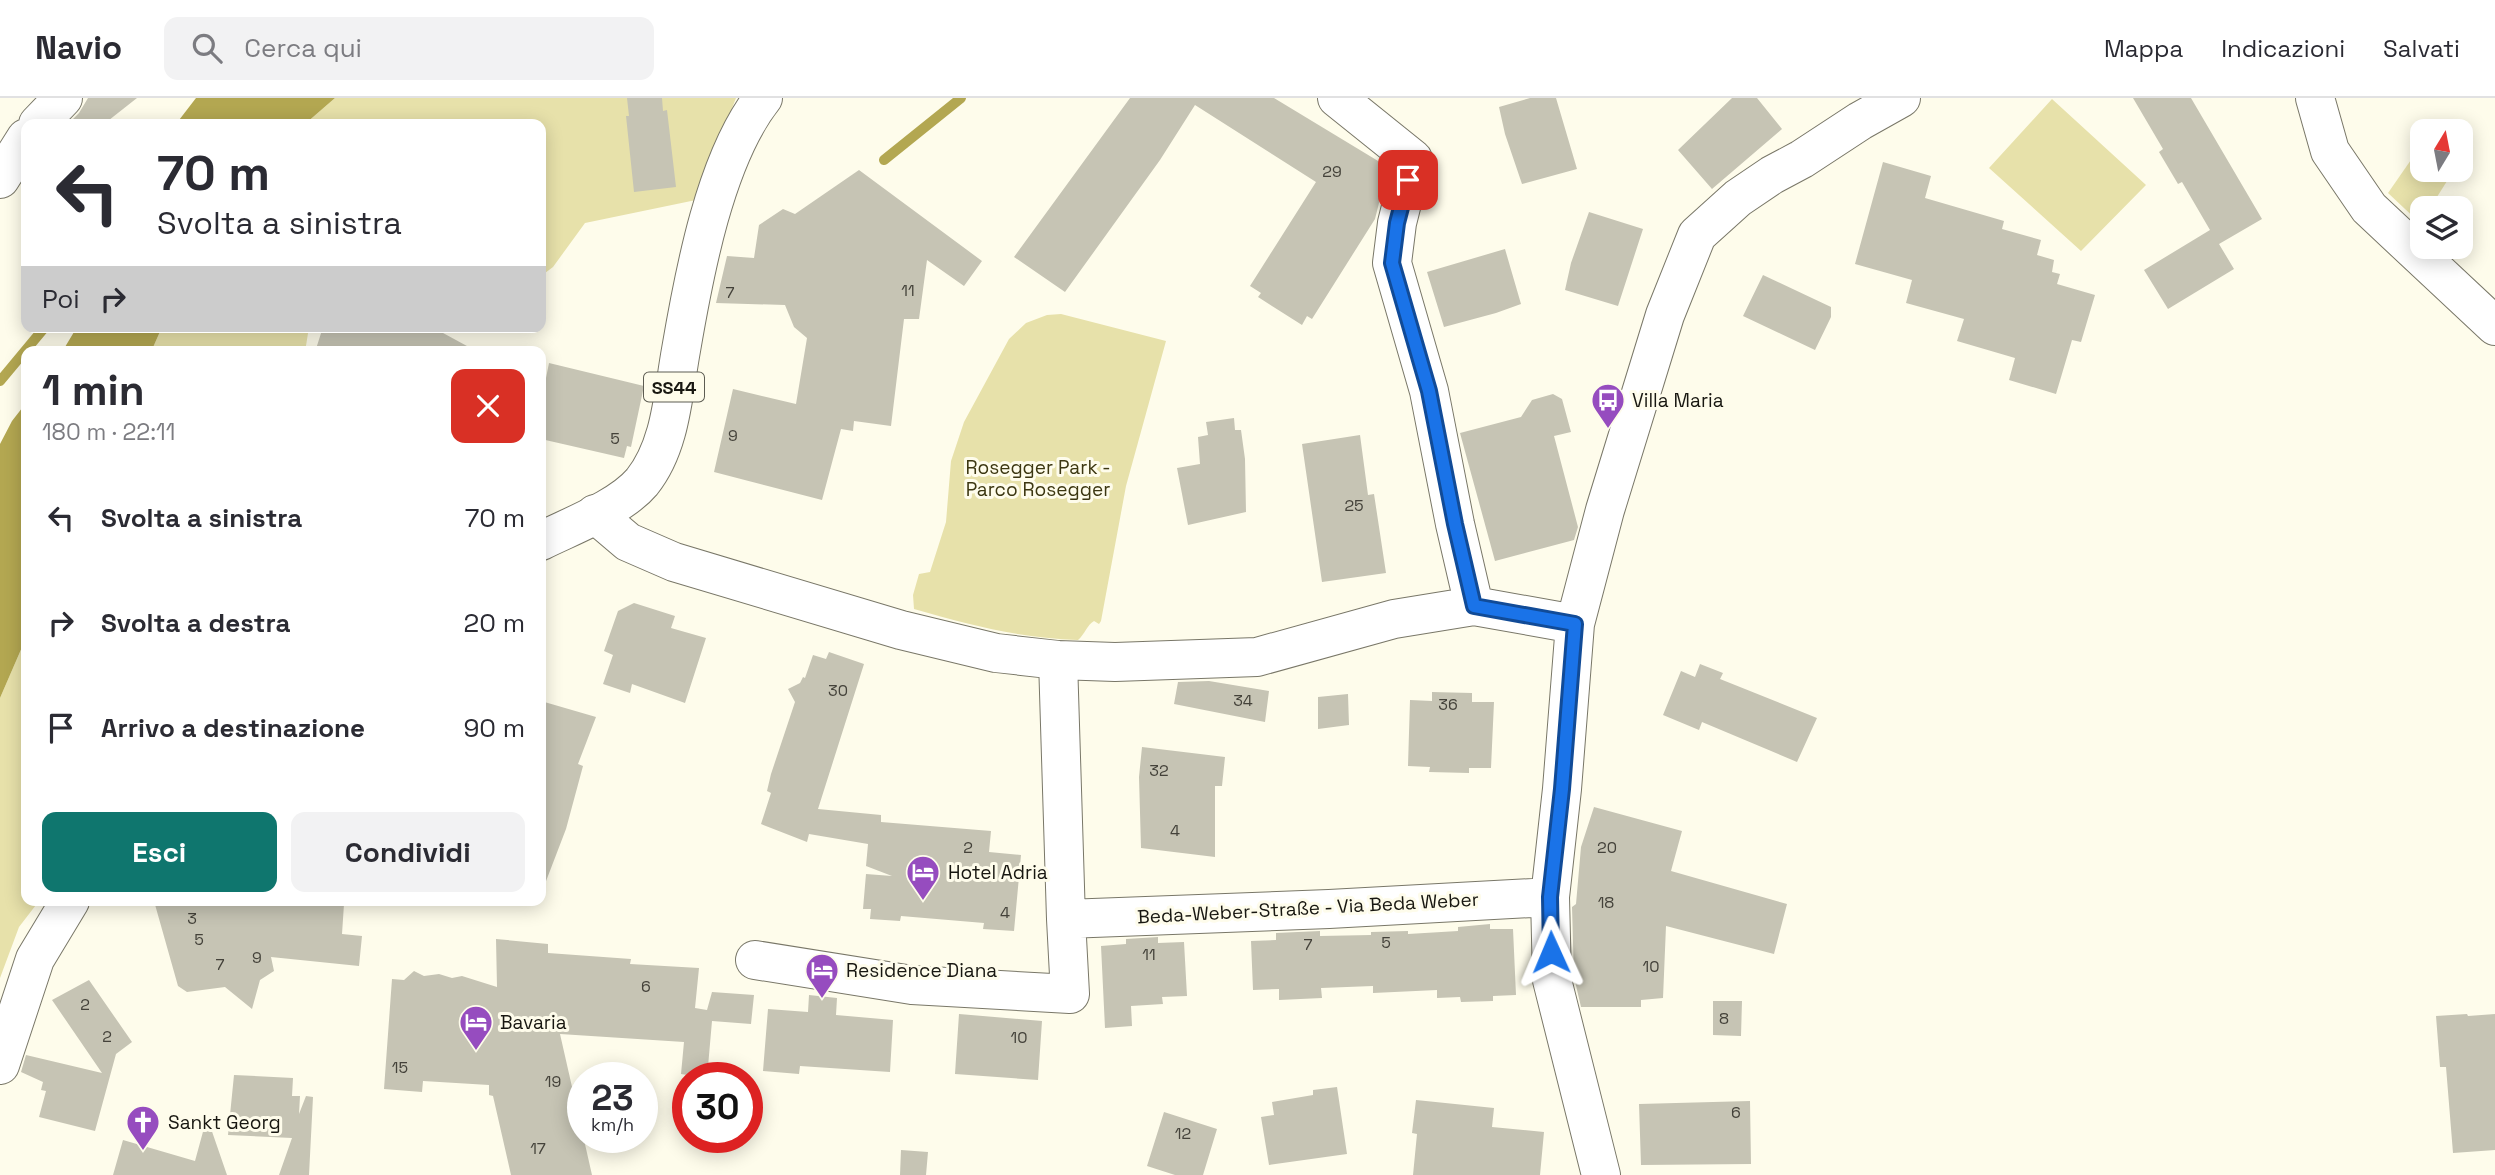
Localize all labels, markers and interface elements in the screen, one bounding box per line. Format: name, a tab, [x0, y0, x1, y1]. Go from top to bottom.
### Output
search box	[164, 17, 654, 80]
text: Navio	[35, 27, 122, 69]
icon: search	[188, 29, 226, 67]
text: Cerca qui	[244, 31, 362, 65]
text: Mappa	[2104, 33, 2183, 64]
text: Indicazioni	[2221, 33, 2345, 64]
text: Salvati	[2383, 33, 2460, 64]
north arrow	[2410, 119, 2473, 182]
map controls	[2410, 119, 2473, 259]
text: 70 m	[157, 142, 270, 204]
icon: left	[42, 147, 133, 238]
pin	[1378, 150, 1438, 210]
house number: 29	[1322, 161, 1342, 182]
icon: arrive	[1389, 161, 1427, 199]
button: layers	[2410, 196, 2473, 259]
text: Svolta a sinistra	[157, 203, 402, 243]
icon: right	[94, 280, 132, 318]
house number: 11	[901, 280, 915, 301]
text: Poi	[42, 282, 80, 316]
house number: 7	[725, 282, 735, 303]
text: 1 min	[42, 364, 145, 417]
button: close	[451, 369, 525, 443]
road number: SS44	[644, 372, 704, 402]
bus stop icon: Villa Maria	[1589, 381, 1627, 430]
place label: Villa Maria	[1632, 388, 1724, 413]
text: 180 m · 22:11	[42, 417, 175, 447]
house number: 9	[728, 425, 738, 446]
house number: 5	[610, 428, 620, 449]
park label: Rosegger Park - Parco Rosegger	[965, 455, 1111, 502]
house number: 25	[1344, 495, 1364, 516]
icon: left	[42, 499, 80, 537]
text: Svolta a sinistra	[101, 501, 302, 535]
text: 70 m	[465, 501, 525, 535]
icon: right	[42, 604, 80, 642]
text: Svolta a destra	[101, 606, 290, 640]
text: 20 m	[464, 606, 525, 640]
house number: 30	[828, 680, 848, 701]
house number: 34	[1233, 690, 1253, 711]
house number: 36	[1438, 694, 1458, 715]
icon: arrive	[42, 709, 80, 747]
text: Arrivo a destinazione	[101, 711, 365, 745]
text: 90 m	[463, 711, 525, 745]
house number: 32	[1149, 760, 1169, 781]
button: Esci	[42, 812, 277, 892]
button: Condividi	[291, 812, 525, 892]
house number: 4	[1170, 820, 1180, 841]
house number: 2	[963, 837, 973, 858]
house number: 20	[1597, 837, 1617, 858]
hotel icon: Hotel Adria	[904, 853, 942, 902]
place label: Hotel Adria	[948, 860, 1048, 885]
street label: Beda-Weber-Straße - Via Beda Weber	[1136, 887, 1480, 929]
house number: 18	[1598, 892, 1614, 913]
house number: 4	[1000, 902, 1010, 923]
house number: 3	[187, 908, 197, 929]
position arrow	[1514, 915, 1588, 989]
house number: 5	[194, 929, 204, 950]
house number: 5	[1381, 932, 1391, 953]
house number: 7	[1303, 934, 1313, 955]
house number: 11	[1142, 944, 1156, 965]
house number: 9	[252, 947, 262, 968]
hotel icon: Residence Diana	[803, 951, 841, 1000]
house number: 7	[215, 954, 225, 975]
house number: 10	[1643, 956, 1659, 977]
place label: Residence Diana	[846, 958, 997, 983]
house number: 6	[641, 976, 651, 997]
house number: 2	[80, 994, 90, 1015]
hotel icon: Bavaria	[457, 1003, 495, 1052]
house number: 8	[1719, 1008, 1729, 1029]
place label: Bavaria	[500, 1010, 567, 1035]
house number: 2	[102, 1026, 112, 1047]
house number: 10	[1011, 1027, 1027, 1048]
house number: 15	[392, 1057, 408, 1078]
speed limit sign: 30	[672, 1062, 763, 1153]
house number: 19	[545, 1071, 561, 1092]
text: 23	[591, 1076, 634, 1120]
house number: 6	[1731, 1102, 1741, 1123]
church icon: Sankt Georg	[124, 1103, 162, 1152]
place label: Sankt Georg	[168, 1110, 281, 1135]
text: km/h	[591, 1113, 634, 1136]
house number: 12	[1175, 1123, 1191, 1144]
house number: 17	[530, 1138, 546, 1159]

